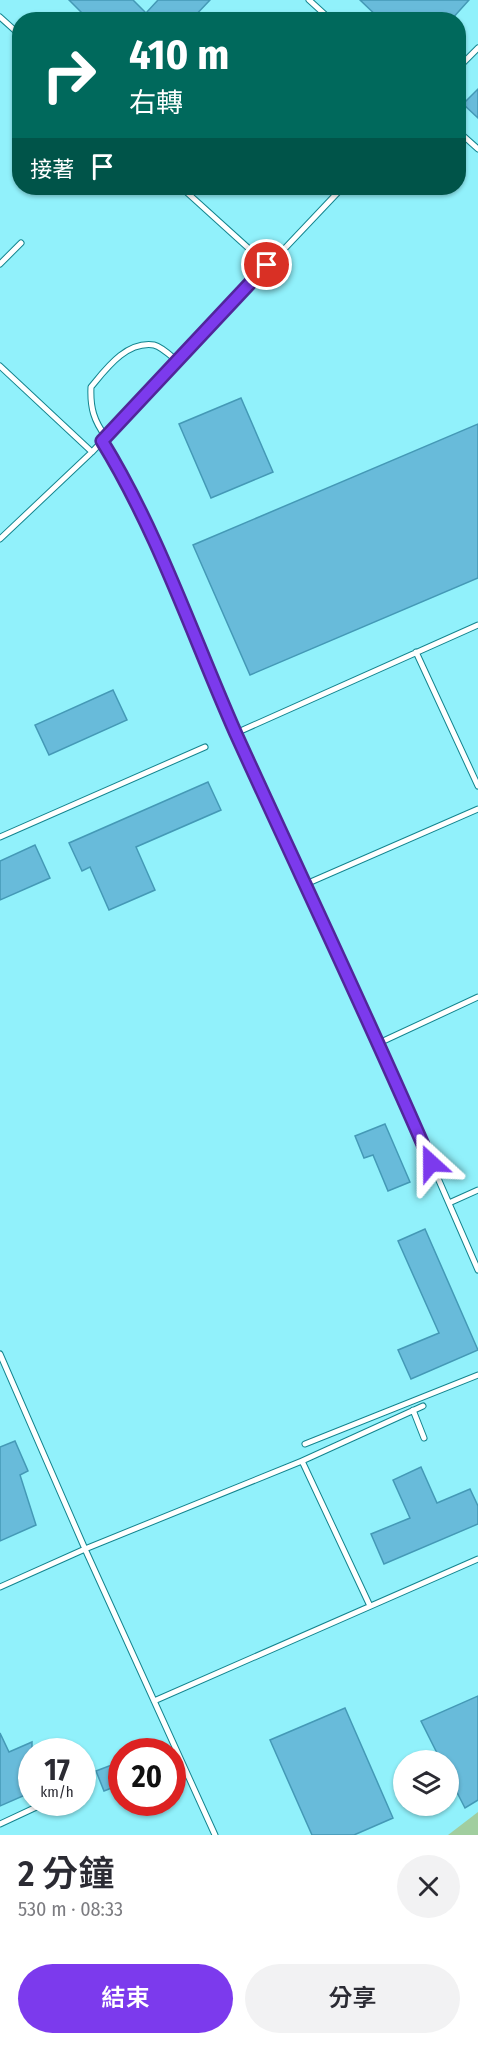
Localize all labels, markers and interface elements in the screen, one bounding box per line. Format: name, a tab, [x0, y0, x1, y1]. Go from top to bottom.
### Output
text: 410 m	[129, 30, 229, 80]
icon: right	[30, 36, 108, 114]
text: 右轉	[129, 87, 183, 119]
icon: arrive	[86, 150, 119, 183]
text: 接著	[30, 156, 74, 183]
pin	[241, 239, 292, 290]
icon: arrive	[250, 248, 283, 281]
position arrow	[399, 1131, 463, 1195]
speed limit sign: 20	[108, 1738, 186, 1816]
map controls	[393, 1750, 459, 1816]
button: layers	[393, 1750, 459, 1816]
text: 17	[44, 1752, 70, 1788]
text: km/h	[40, 1783, 74, 1801]
text: 2 分鐘	[18, 1852, 114, 1896]
button: close	[397, 1855, 460, 1918]
text: 530 m · 08:33	[18, 1897, 123, 1921]
button: 結束	[18, 1964, 233, 2033]
button: 分享	[245, 1964, 460, 2033]

